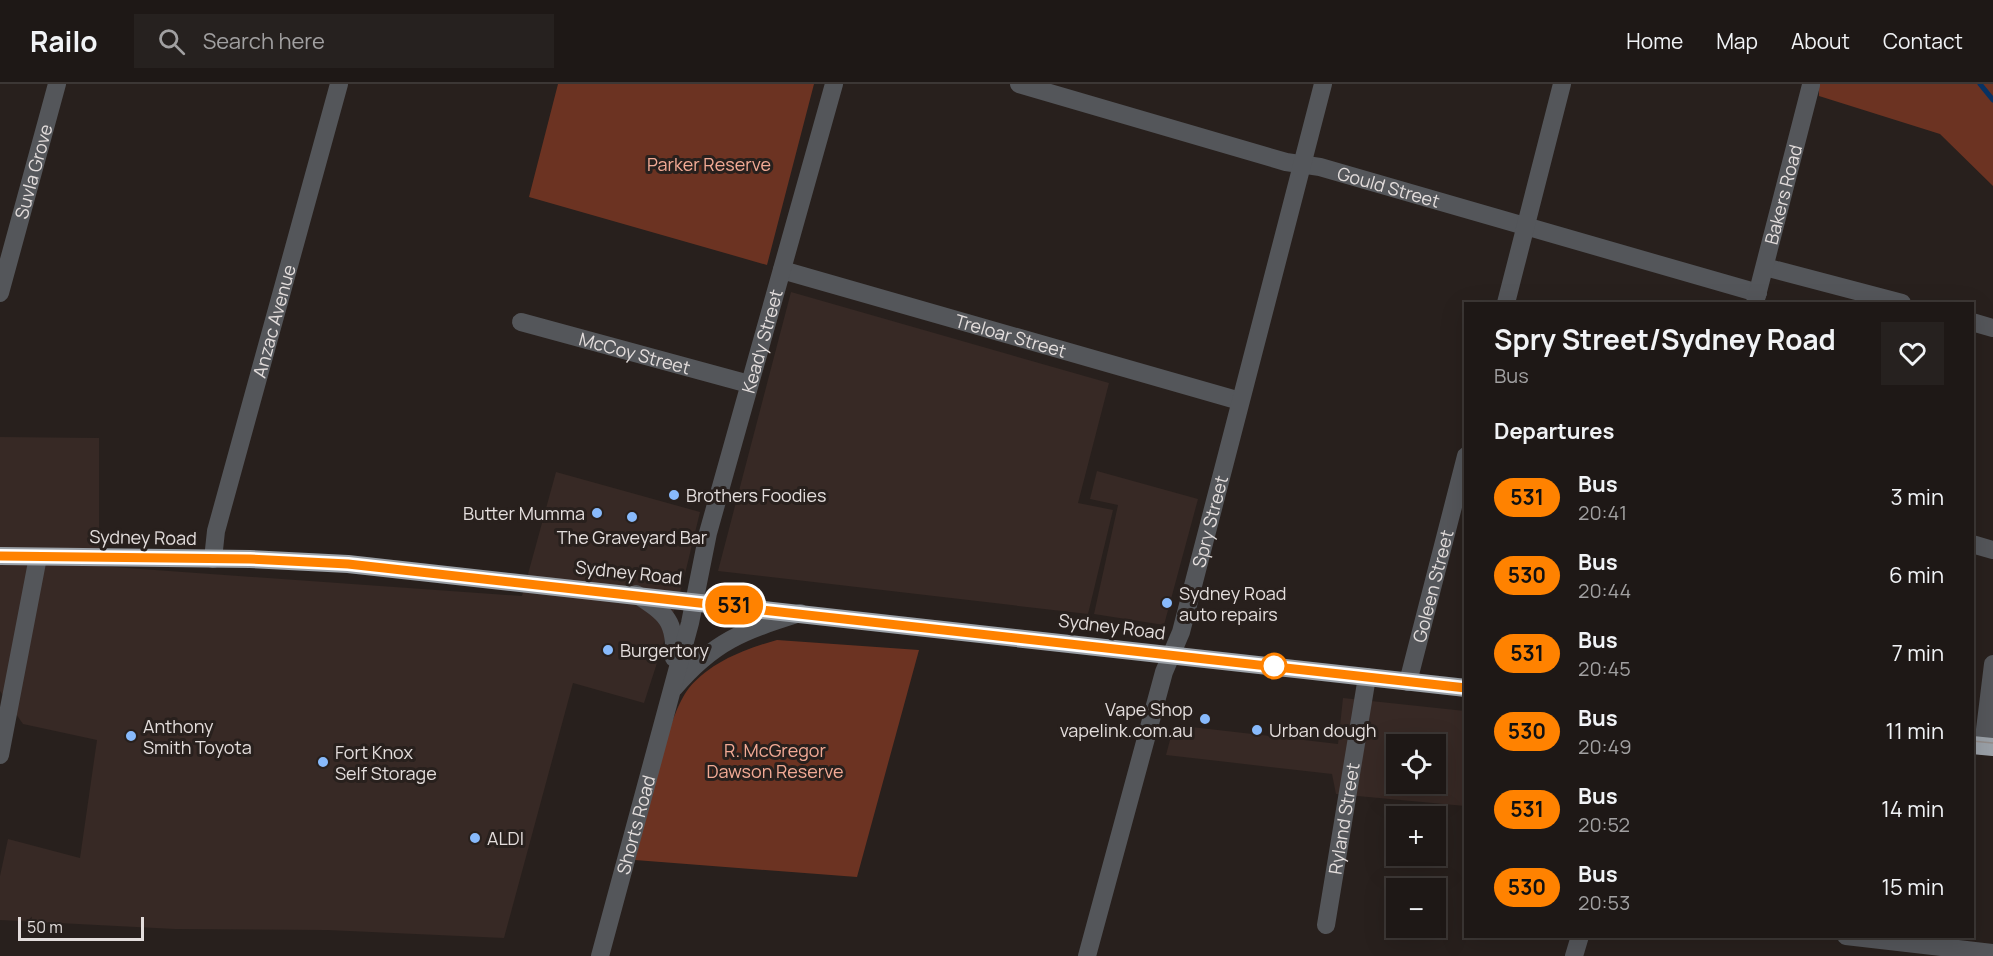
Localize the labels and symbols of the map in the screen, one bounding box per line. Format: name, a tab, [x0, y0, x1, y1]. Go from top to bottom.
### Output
street label: Suvla Grove	[9, 121, 58, 222]
street label: Bakers Road	[1759, 142, 1807, 247]
park label: Parker Reserve	[647, 152, 771, 176]
street label: Gould Street	[1335, 161, 1443, 213]
street label: Anzac Avenue	[247, 262, 301, 380]
street label: Keady Street	[736, 286, 788, 396]
street label: Treloar Street	[952, 308, 1069, 363]
street label: McCoy Street	[577, 326, 693, 380]
street label: Spry Street	[1186, 473, 1233, 570]
place label: Brothers Foodies	[686, 483, 827, 507]
marker: Brothers Foodies	[667, 488, 681, 502]
place label: Butter Mumma	[463, 501, 585, 525]
marker: Butter Mumma	[590, 506, 604, 520]
marker: The Graveyard Bar	[625, 510, 639, 524]
street label: Sydney Road	[89, 524, 197, 550]
place label: The Graveyard Bar	[557, 525, 708, 549]
street label: Goleen Street	[1407, 527, 1459, 645]
street label: Sydney Road	[574, 554, 684, 590]
place label: Sydney Road auto repairs	[1179, 581, 1286, 626]
line badge: 531	[700, 586, 768, 624]
marker: Sydney Road auto repairs	[1160, 596, 1174, 610]
street label: Sydney Road	[1057, 608, 1167, 644]
place label: Burgertory	[620, 638, 709, 662]
marker: Burgertory	[601, 643, 615, 657]
unlabelled marker	[1261, 653, 1287, 679]
place label: Vape Shop vapelink.com.au	[1060, 697, 1193, 742]
marker: Vape Shop vapelink.com.au	[1198, 712, 1212, 726]
place label: Anthony Smith Toyota	[143, 714, 252, 759]
place label: Urban dough	[1269, 718, 1376, 742]
marker: Urban dough	[1250, 723, 1264, 737]
marker: Anthony Smith Toyota	[124, 729, 138, 743]
park label: R. McGregor Dawson Reserve	[706, 738, 844, 783]
place label: Fort Knox Self Storage	[335, 740, 437, 785]
marker: Fort Knox Self Storage	[316, 755, 330, 769]
street label: Ryland Street	[1323, 761, 1365, 876]
street label: Shorts Road	[611, 772, 660, 877]
place label: ALDI	[487, 826, 524, 850]
marker: ALDI	[468, 831, 482, 845]
scale bar	[18, 914, 144, 942]

